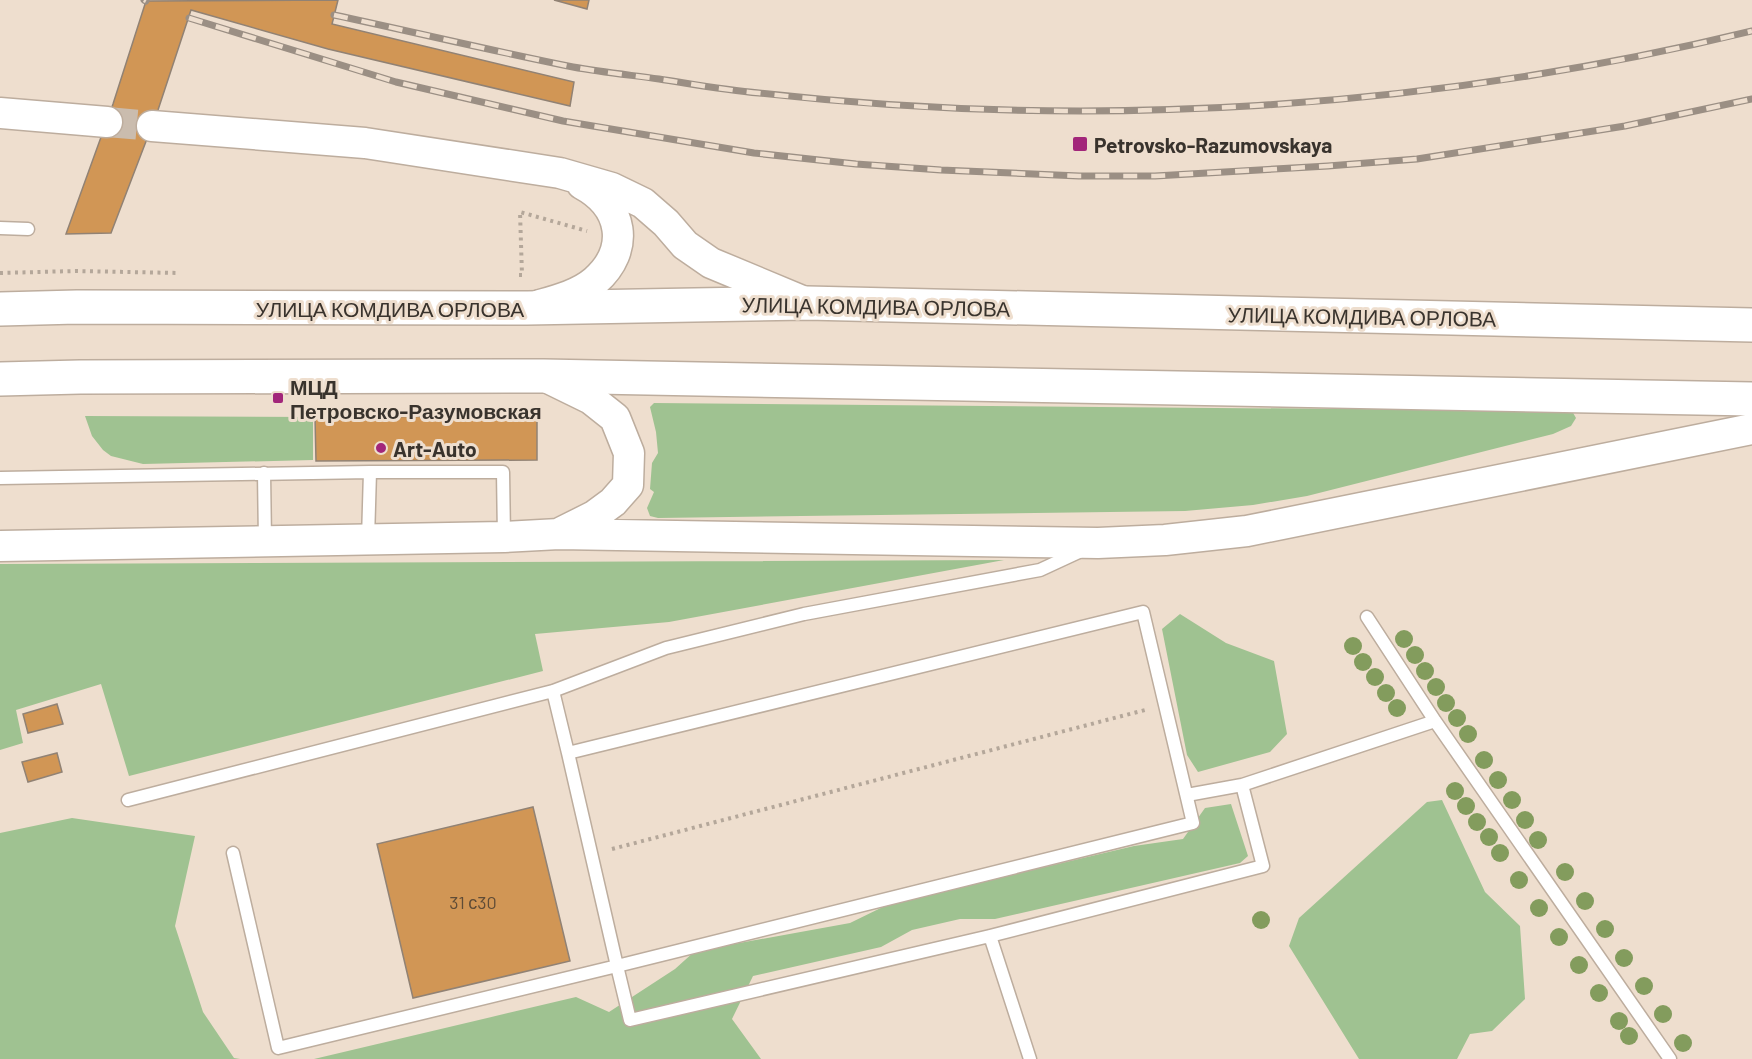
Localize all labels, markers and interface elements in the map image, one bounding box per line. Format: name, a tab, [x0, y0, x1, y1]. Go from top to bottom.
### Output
place label: Petrovsko-Razumovskaya	[1094, 132, 1332, 157]
marker: Petrovsko-Razumovskaya	[1071, 135, 1089, 153]
street label: УЛИЦА КОМДИВА ОРЛОВА	[742, 291, 1010, 321]
street label: УЛИЦА КОМДИВА ОРЛОВА	[256, 296, 524, 321]
street label: УЛИЦА КОМДИВА ОРЛОВА	[1228, 301, 1496, 331]
place label: МЦД Петровско-Разумовская	[290, 374, 542, 423]
marker: МЦД Петровско-Разумовская	[271, 391, 285, 405]
place label: Art-Auto	[393, 436, 477, 461]
marker: Art-Auto	[374, 441, 388, 455]
house number: 31 с30	[449, 891, 497, 913]

